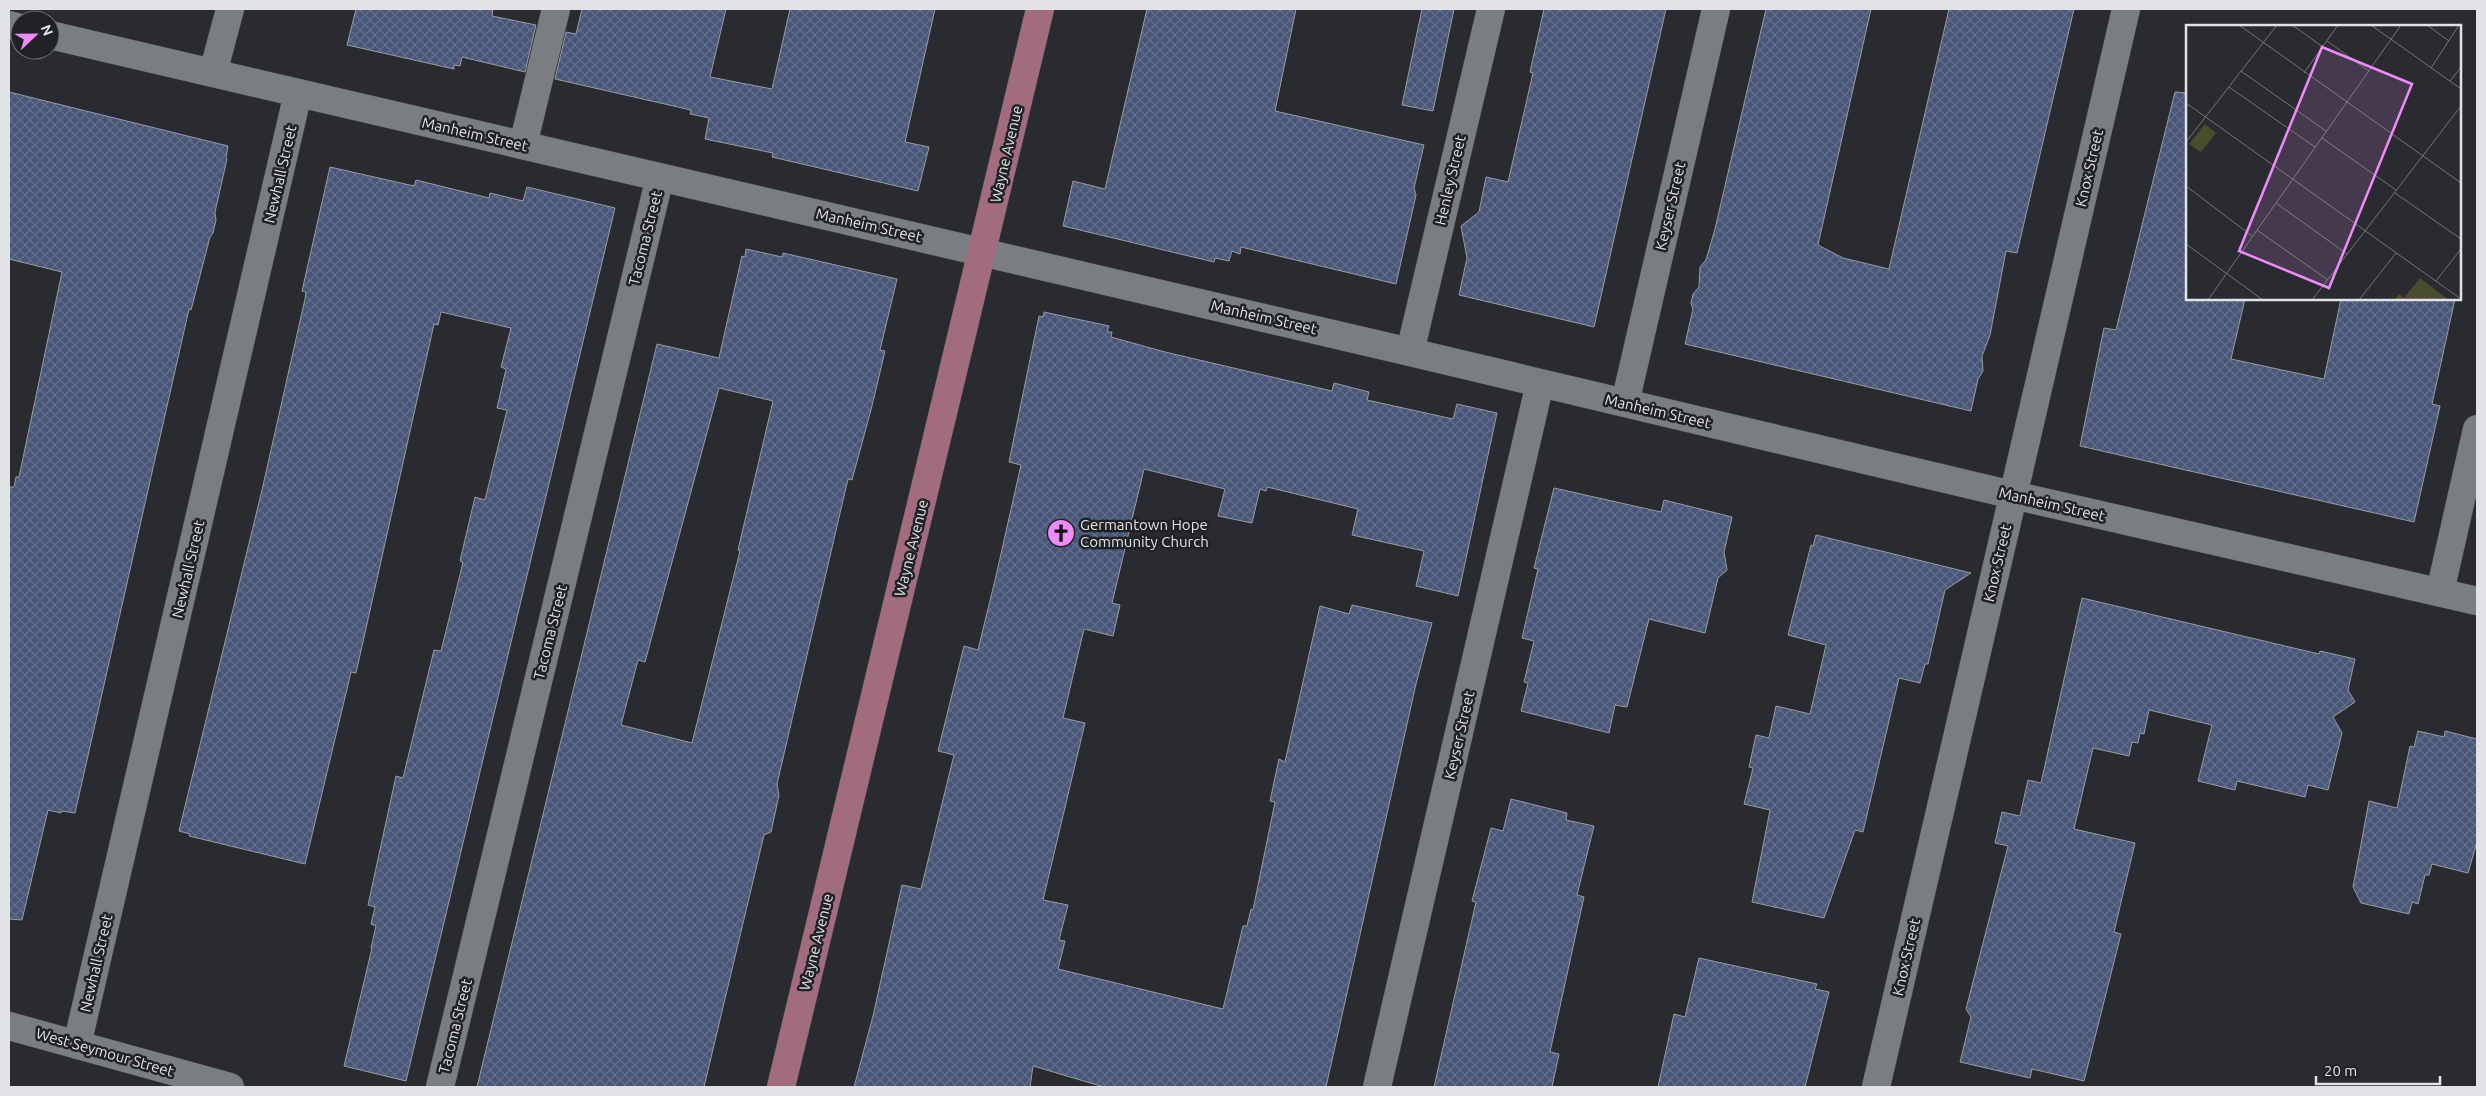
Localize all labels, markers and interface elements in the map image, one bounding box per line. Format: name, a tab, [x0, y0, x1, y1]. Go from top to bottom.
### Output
north arrow	[10, 10, 60, 60]
text: N	[38, 22, 56, 38]
inset map	[2186, 25, 2461, 300]
street label: Wayne Avenue	[987, 104, 1025, 204]
street label: Manheim Street	[420, 114, 530, 154]
street label: Newhall Street	[260, 123, 300, 225]
street label: Knox Street	[2072, 127, 2106, 209]
street label: Henley Street	[1431, 133, 1469, 227]
street label: Keyser Street	[1652, 160, 1688, 252]
street label: Tacoma Street	[625, 189, 665, 287]
street label: Manheim Street	[814, 205, 924, 245]
street label: Manheim Street	[1209, 297, 1319, 337]
street label: Manheim Street	[1603, 391, 1713, 431]
street label: Manheim Street	[1997, 484, 2107, 524]
street label: Wayne Avenue	[891, 498, 931, 598]
place label: Germantown Hope Community Church	[1080, 516, 1209, 550]
street label: Newhall Street	[168, 518, 208, 620]
church icon: Germantown Hope Community Church	[1046, 518, 1076, 548]
street label: Knox Street	[1980, 522, 2014, 604]
street label: Tacoma Street	[530, 583, 570, 681]
street label: Keyser Street	[1441, 689, 1477, 781]
street label: Wayne Avenue	[796, 892, 836, 992]
street label: Newhall Street	[76, 912, 116, 1014]
street label: Knox Street	[1889, 916, 1923, 998]
street label: Tacoma Street	[435, 977, 475, 1075]
street label: West Seymour Street	[34, 1024, 176, 1080]
scale bar	[2316, 1054, 2440, 1086]
text: 20 m	[2324, 1062, 2357, 1079]

